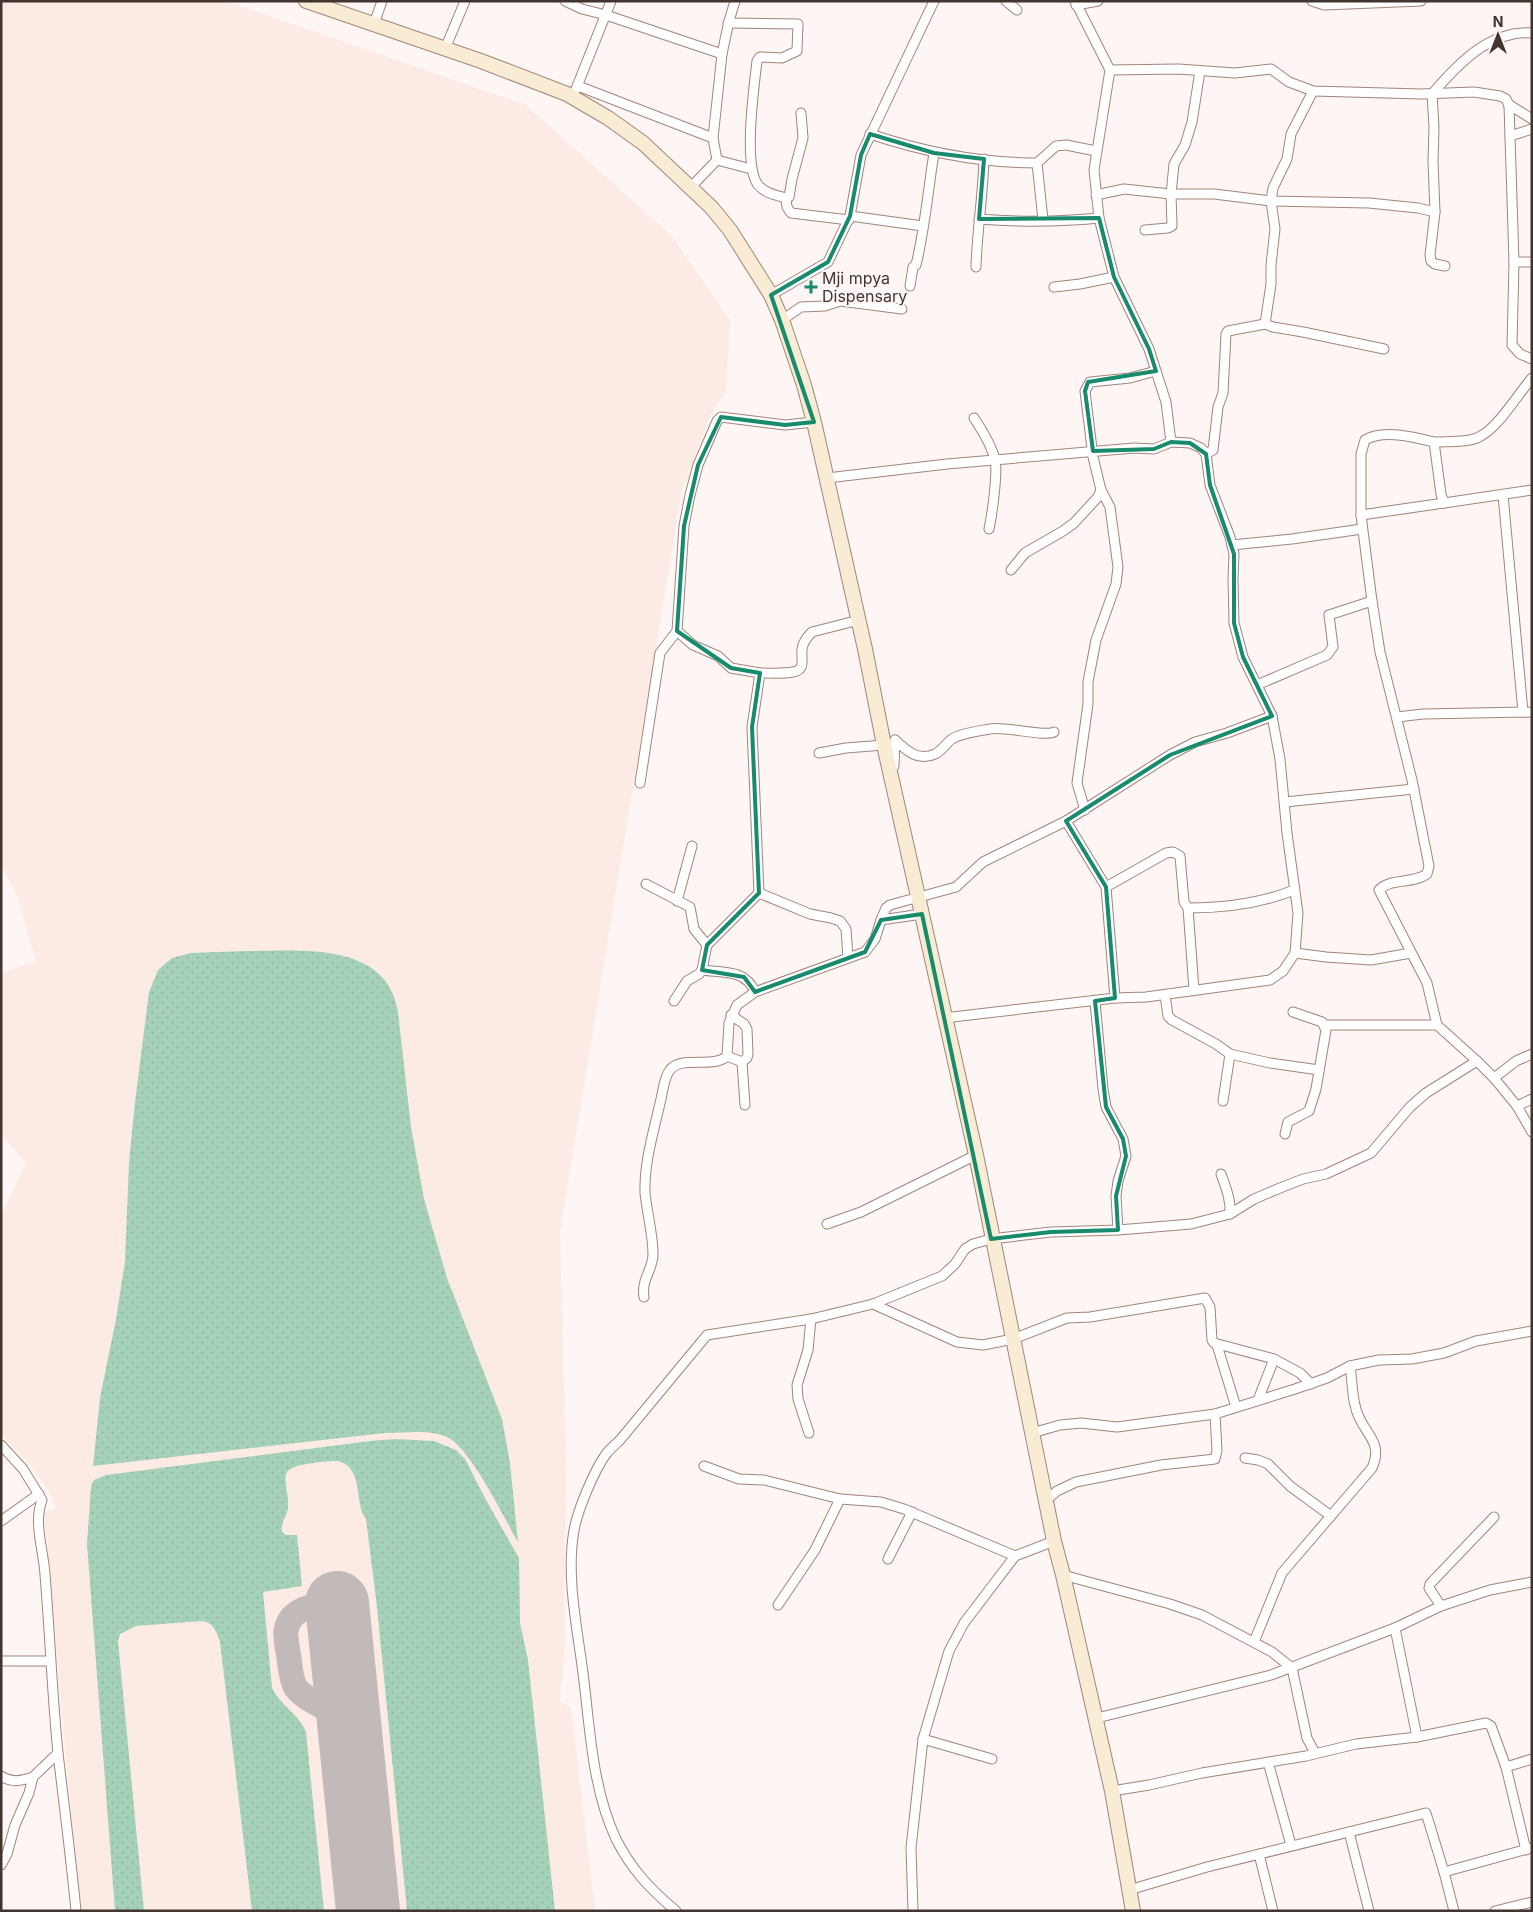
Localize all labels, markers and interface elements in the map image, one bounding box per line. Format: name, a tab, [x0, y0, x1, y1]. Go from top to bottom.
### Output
north arrow	[1473, 10, 1523, 60]
text: N	[1493, 13, 1503, 30]
place label: Mji mpya Dispensary	[822, 268, 907, 306]
marker: Mji mpya Dispensary	[804, 280, 818, 294]

